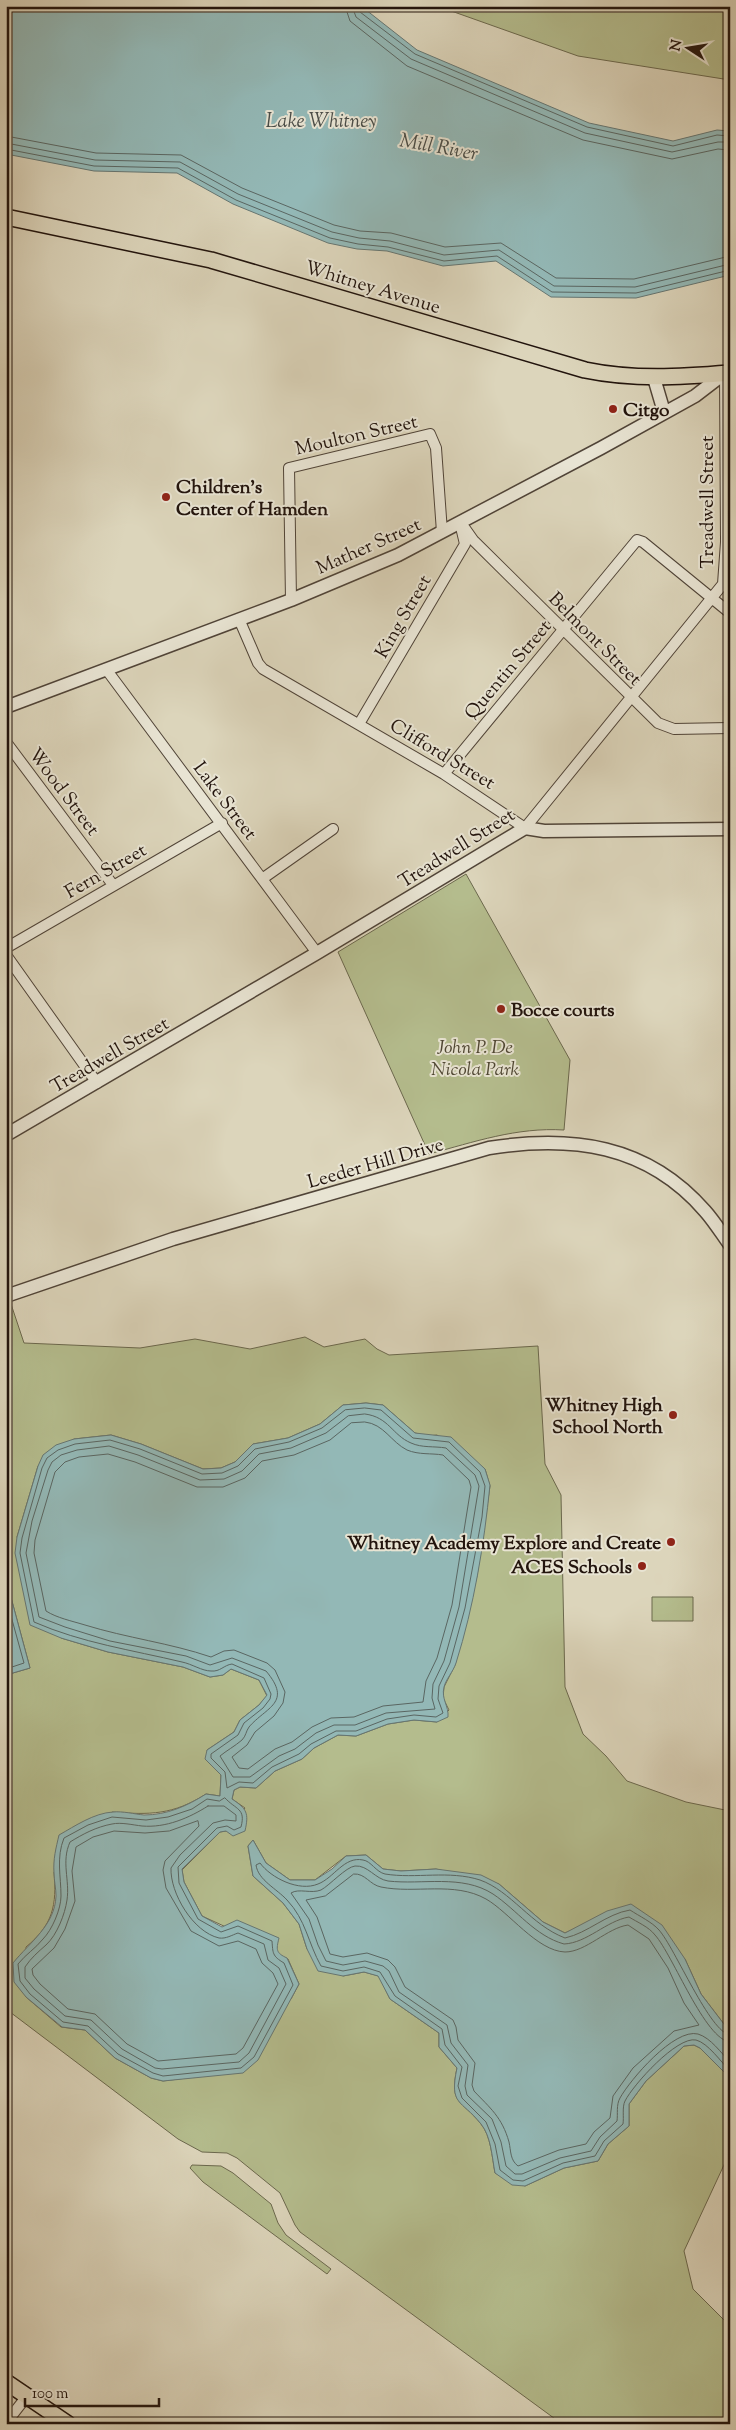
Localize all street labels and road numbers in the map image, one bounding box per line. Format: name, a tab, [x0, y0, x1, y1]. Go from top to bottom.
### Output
street label: Whitney Avenue	[301, 255, 444, 322]
street label: Moulton Street	[293, 409, 421, 464]
street label: Treadwell Street	[695, 435, 722, 568]
street label: Mather Street	[312, 512, 426, 583]
street label: King Street	[369, 570, 439, 664]
street label: Belmont Street	[541, 587, 647, 693]
street label: Quentin Street	[459, 614, 559, 726]
street label: Clifford Street	[384, 713, 500, 797]
street label: Wood Street	[21, 743, 105, 843]
street label: Lake Street	[185, 757, 263, 847]
street label: Treadwell Street	[394, 802, 521, 896]
street label: Fern Street	[60, 838, 153, 906]
street label: Treadwell Street	[46, 1011, 175, 1101]
street label: Leeder Hill Drive	[304, 1132, 447, 1197]

